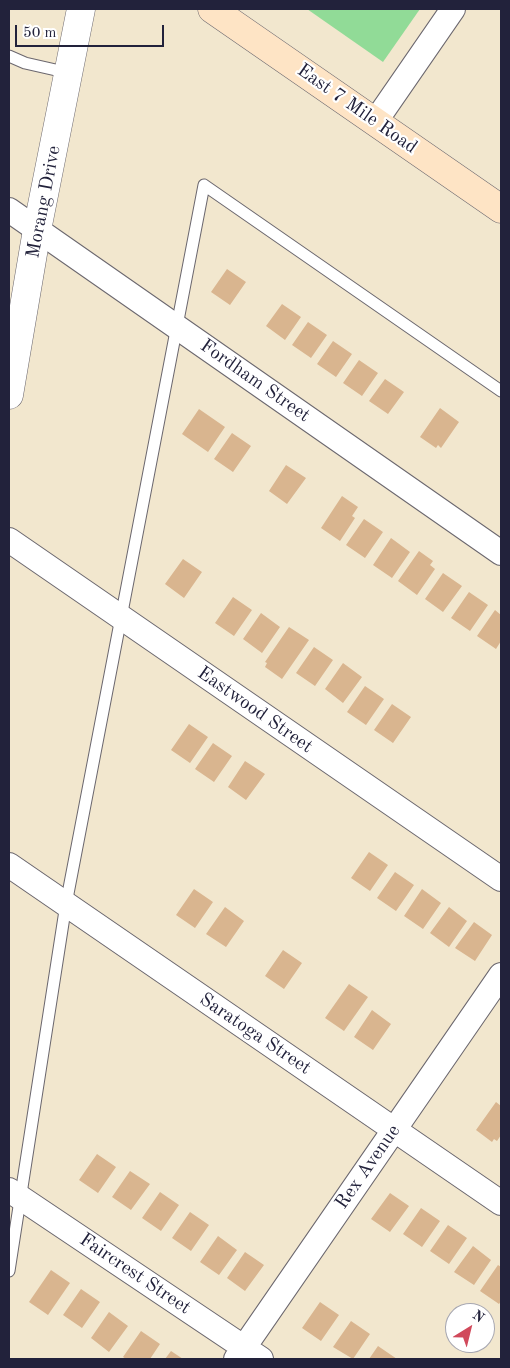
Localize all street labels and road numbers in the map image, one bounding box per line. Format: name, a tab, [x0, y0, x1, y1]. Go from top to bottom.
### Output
street label: East 7 Mile Road	[292, 59, 422, 159]
street label: Morang Drive	[22, 144, 66, 260]
street label: Fordham Street	[196, 335, 314, 427]
street label: Eastwood Street	[193, 662, 317, 758]
street label: Saratoga Street	[195, 988, 315, 1080]
street label: Rex Avenue	[331, 1120, 405, 1214]
street label: Faircrest Street	[75, 1228, 195, 1320]

